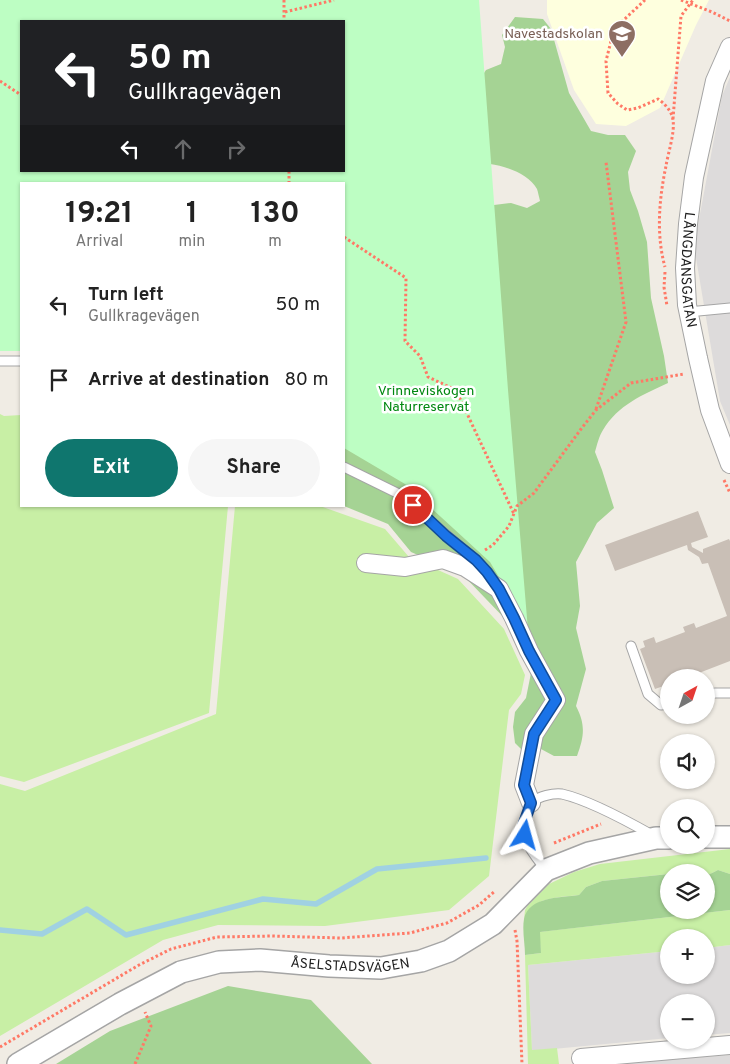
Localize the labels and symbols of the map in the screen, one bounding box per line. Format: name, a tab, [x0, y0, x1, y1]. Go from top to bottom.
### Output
school or university icon: Navestadskolan	[607, 19, 637, 58]
place label: Navestadskolan	[504, 26, 603, 43]
street label: LÅNGDANSGATAN	[676, 211, 700, 329]
park label: Vrinneviskogen Naturreservat	[378, 383, 474, 416]
pin	[392, 484, 434, 526]
north arrow	[660, 669, 715, 724]
position arrow	[498, 808, 550, 860]
street label: ÅSELSTADSVÄGEN	[290, 954, 411, 977]

